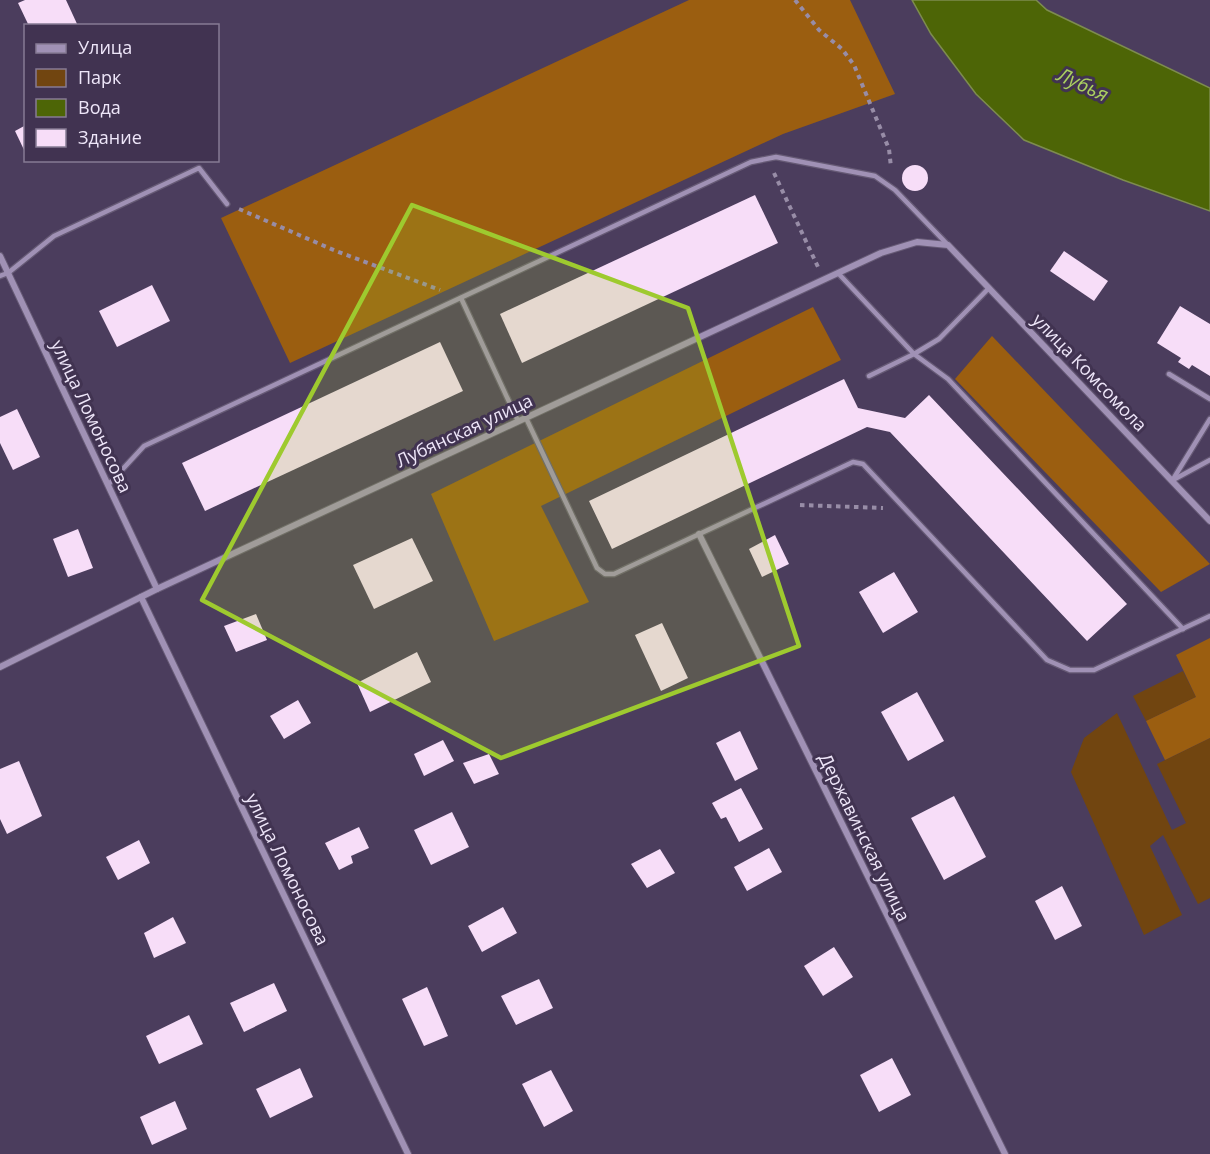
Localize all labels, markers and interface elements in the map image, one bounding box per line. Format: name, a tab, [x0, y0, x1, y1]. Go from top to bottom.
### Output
legend	[24, 24, 219, 162]
text: Улица	[78, 35, 132, 59]
water label: Лубья	[1052, 60, 1113, 108]
text: Парк	[78, 65, 122, 89]
text: Вода	[78, 95, 121, 119]
text: Здание	[78, 125, 142, 149]
street label: улица Комсомола	[1027, 308, 1153, 436]
street label: улица Ломоносова	[46, 336, 138, 496]
street label: Лубянская улица	[392, 388, 536, 472]
street label: Державинская улица	[814, 749, 916, 925]
street label: улица Ломоносова	[241, 789, 335, 949]

